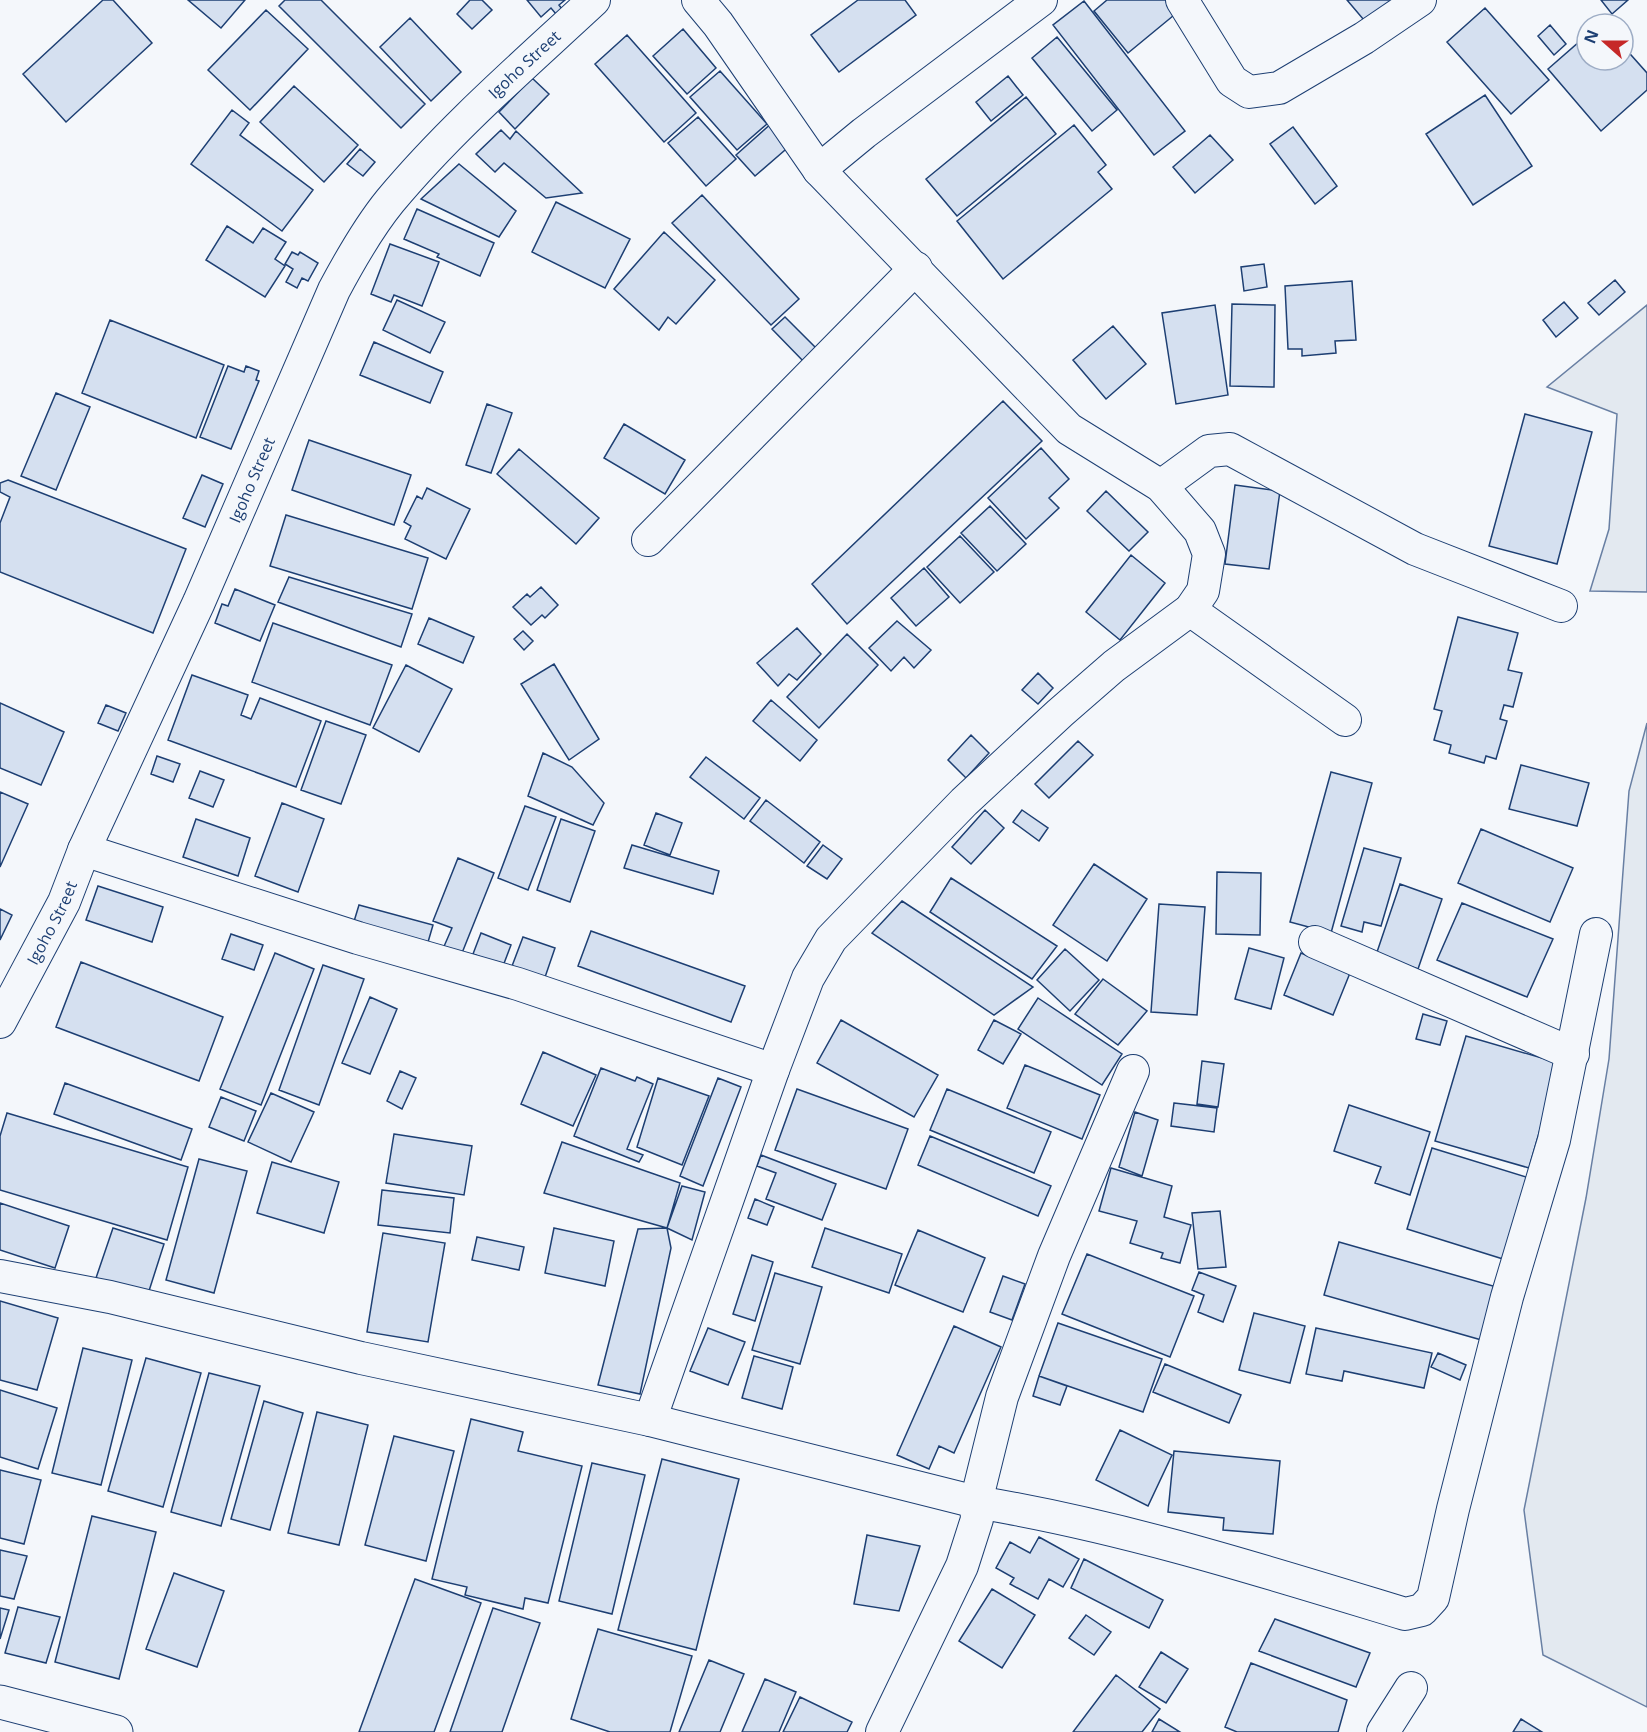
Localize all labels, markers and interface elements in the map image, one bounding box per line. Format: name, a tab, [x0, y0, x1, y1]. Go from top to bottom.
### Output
north arrow	[1575, 12, 1635, 72]
street label: Igoho Street	[483, 25, 565, 103]
text: N	[1578, 27, 1604, 47]
street label: Igoho Street	[224, 434, 280, 526]
street label: Igoho Street	[22, 878, 82, 969]

